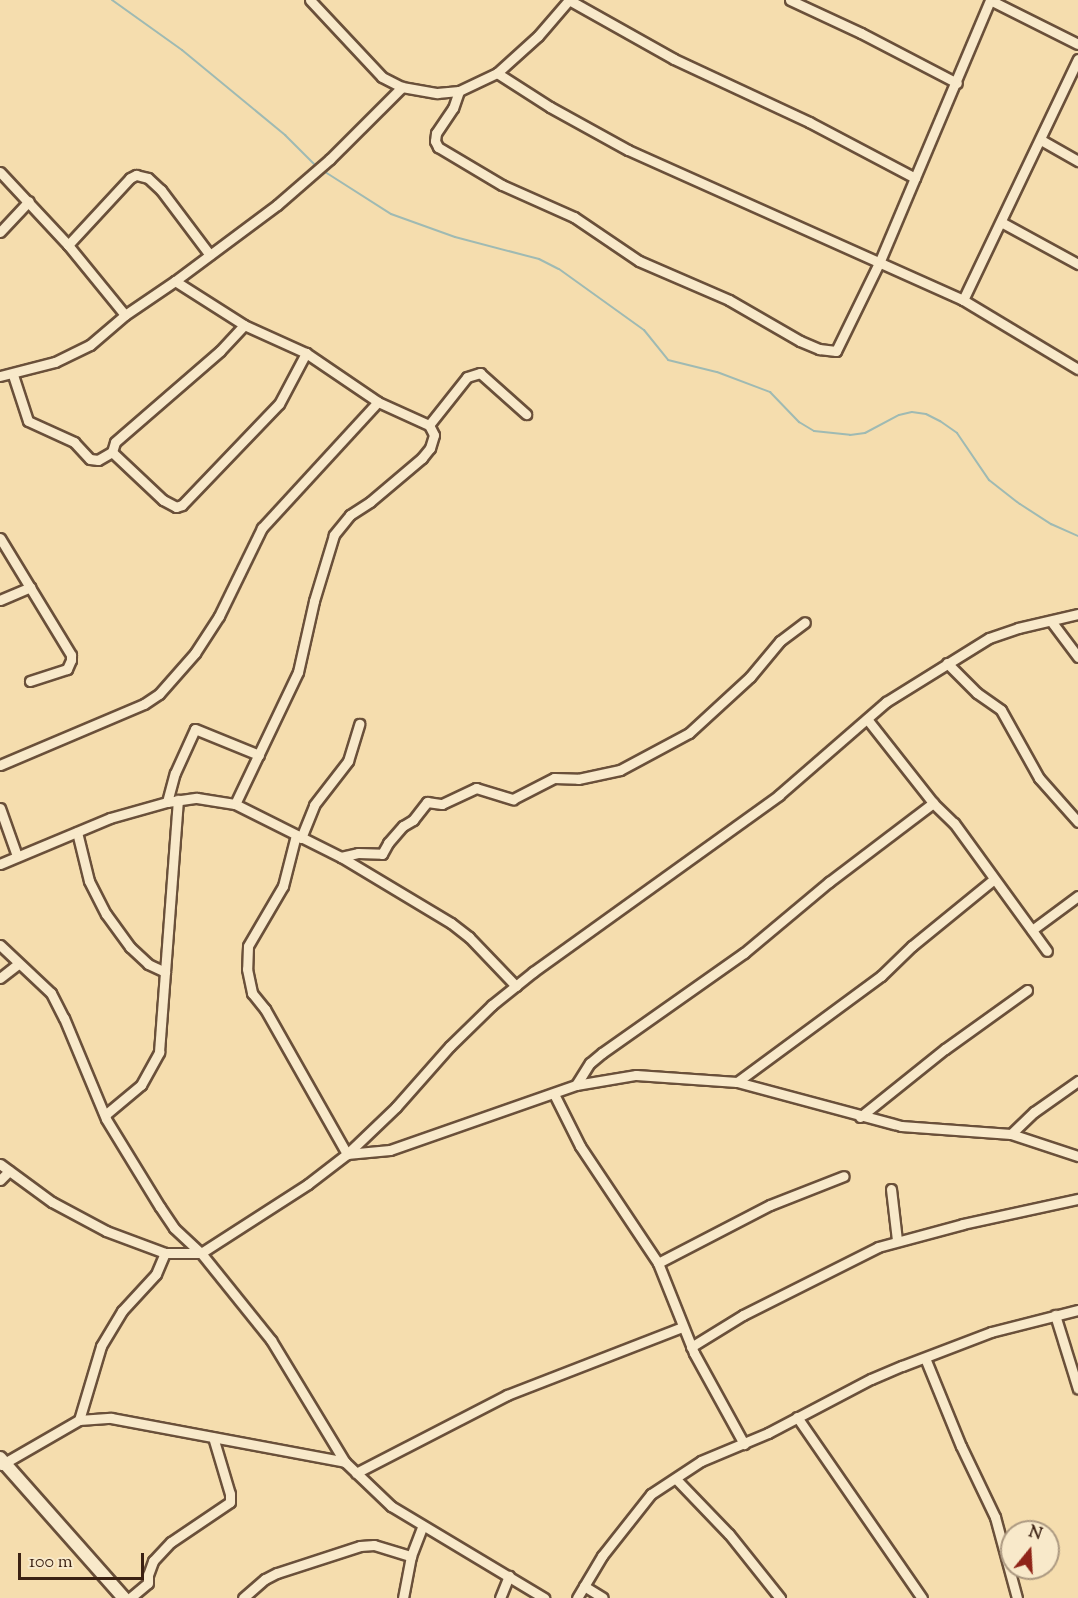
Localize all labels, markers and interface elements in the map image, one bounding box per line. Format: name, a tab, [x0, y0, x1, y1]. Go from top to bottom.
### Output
north arrow	[1000, 1520, 1060, 1580]
text: N	[1025, 1521, 1045, 1547]
scale bar	[21, 1541, 147, 1579]
text: 100 m	[29, 1550, 73, 1576]

